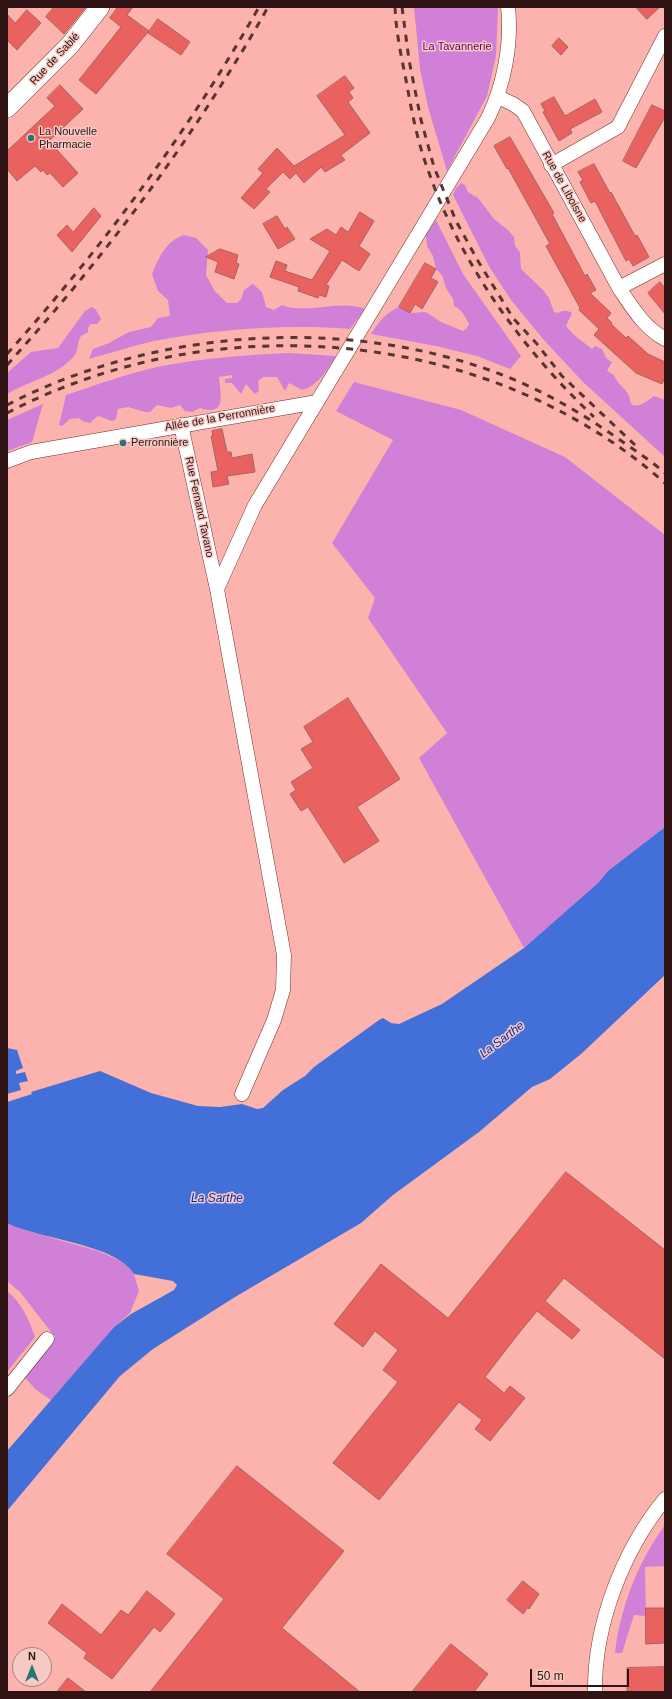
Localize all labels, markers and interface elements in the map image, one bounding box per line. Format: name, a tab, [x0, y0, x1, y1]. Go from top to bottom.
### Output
street label: Rue de Sablé	[27, 30, 83, 88]
park label: La Tavannerie	[422, 40, 492, 54]
place label: La Nouvelle Pharmacie	[39, 125, 97, 151]
marker: La Nouvelle Pharmacie	[26, 133, 36, 143]
street label: Rue de Liboisne	[539, 149, 589, 225]
street label: Allée de la Perronnière	[164, 402, 276, 434]
place label: Perronnière	[131, 436, 188, 450]
marker: Perronnière	[118, 438, 128, 448]
street label: Rue Fernand Tavano	[182, 455, 216, 559]
water label: La Sarthe	[477, 1019, 527, 1061]
water label: La Sarthe	[191, 1192, 243, 1206]
north arrow	[12, 1647, 52, 1687]
text: N	[28, 1650, 36, 1662]
scale bar	[532, 1661, 631, 1687]
text: 50 m	[537, 1669, 564, 1683]

